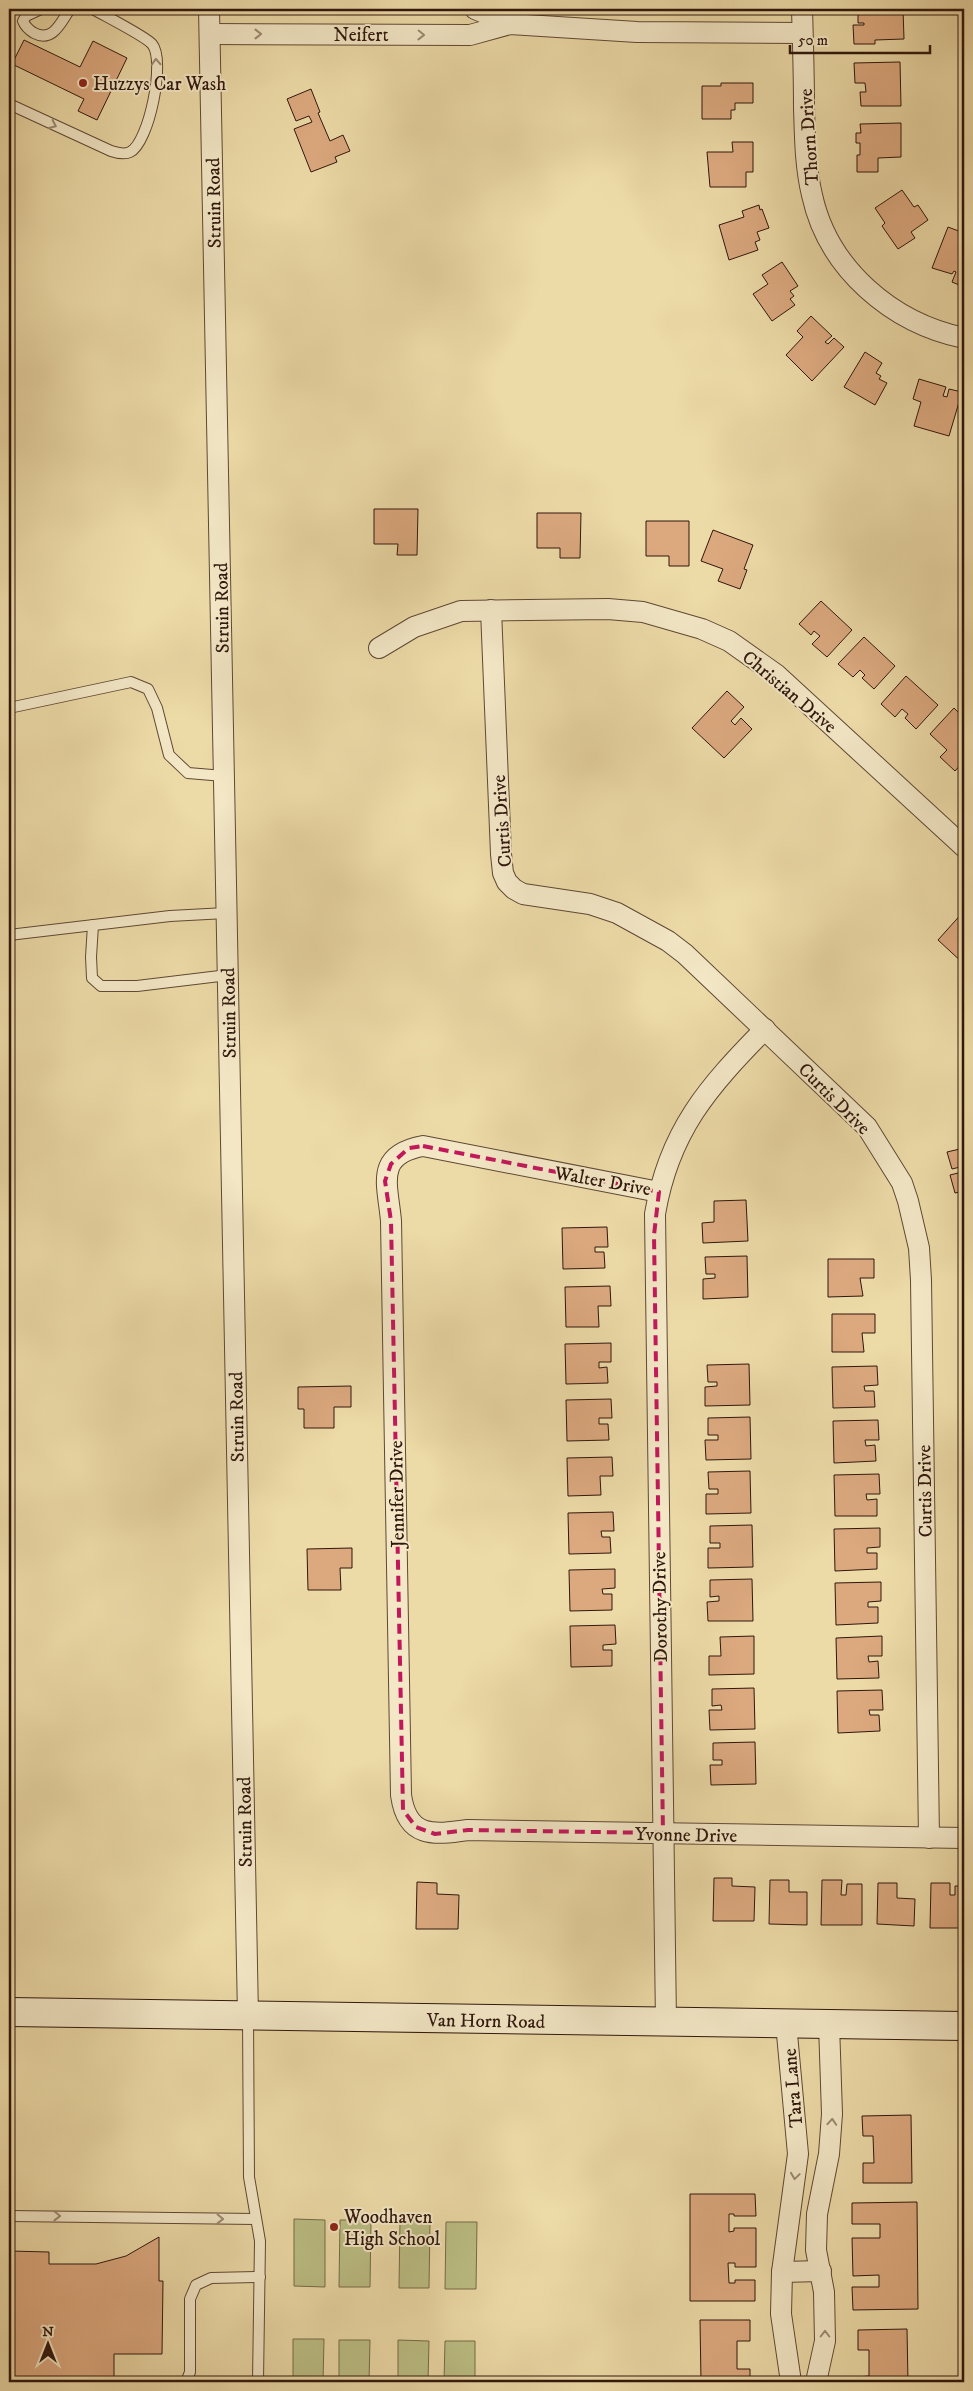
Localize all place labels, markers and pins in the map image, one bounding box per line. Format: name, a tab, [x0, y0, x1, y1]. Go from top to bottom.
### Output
place label: Huzzys Car Wash	[93, 73, 226, 96]
marker: Huzzys Car Wash	[77, 77, 89, 89]
place label: Woodhaven High School	[343, 2206, 441, 2251]
marker: Woodhaven High School	[328, 2221, 340, 2233]

